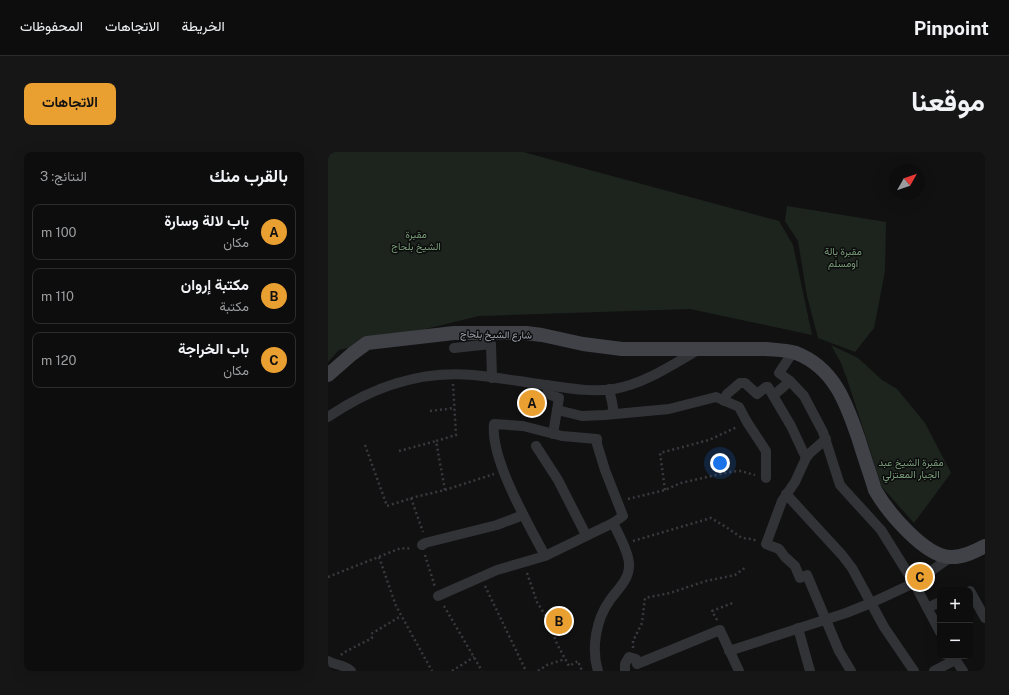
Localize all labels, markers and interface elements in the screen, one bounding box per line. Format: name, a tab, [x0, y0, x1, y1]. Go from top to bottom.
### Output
text: Pinpoint	[914, 17, 989, 39]
text: المحفوظات	[20, 18, 83, 34]
text: الاتجاهات	[105, 18, 159, 34]
text: الخريطة	[181, 18, 225, 34]
button: الاتجاهات	[24, 83, 116, 125]
text: موقعنا	[911, 84, 985, 117]
north arrow	[889, 164, 925, 200]
text: بالقرب منك	[210, 166, 288, 186]
text: النتائج: 3	[40, 169, 87, 184]
text: باب لالة وسارة	[164, 212, 249, 229]
text: 100 m	[41, 225, 77, 240]
text: A	[269, 225, 279, 240]
park label: مقبرة الشيخ بلحاج	[391, 228, 441, 253]
text: مكان	[223, 235, 249, 250]
park label: مقبرة بالة اومسلم	[824, 245, 862, 270]
text: مكتبة إروان	[181, 276, 249, 293]
text: 110 m	[41, 289, 74, 304]
text: B	[270, 289, 278, 304]
text: مكتبة	[220, 299, 249, 314]
street label: شارع الشيخ بلحاج	[460, 327, 532, 342]
text: باب الخراجة	[178, 340, 249, 357]
text: 120 m	[41, 353, 76, 368]
text: C	[269, 353, 279, 368]
text: مكان	[223, 363, 249, 378]
pin: A	[519, 388, 545, 418]
your location	[710, 453, 730, 473]
park label: مقبرة الشيخ عبد الجبار المعتزلي	[878, 456, 944, 483]
pin: C	[907, 562, 933, 592]
map controls	[937, 587, 973, 659]
button: +	[937, 587, 973, 623]
pin: B	[546, 606, 572, 636]
button: −	[937, 623, 973, 659]

